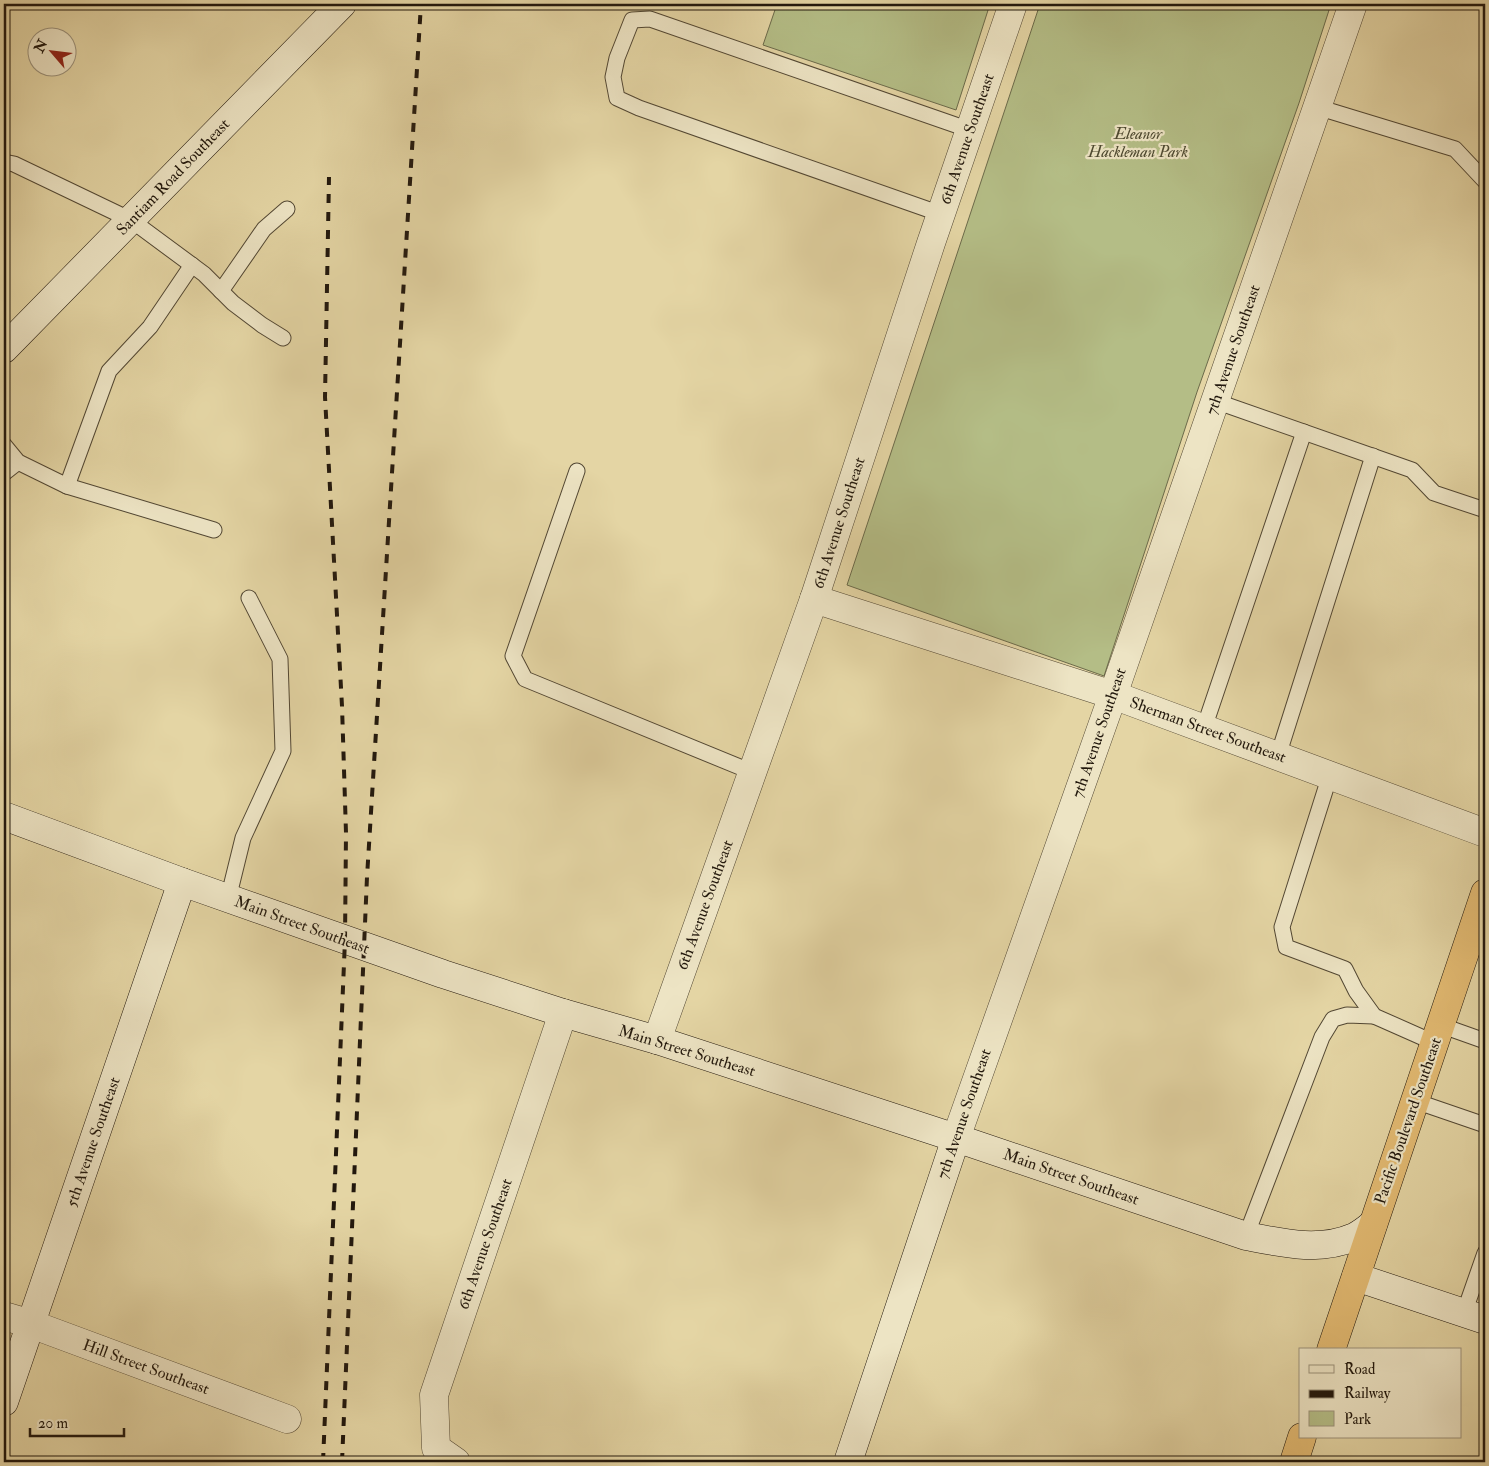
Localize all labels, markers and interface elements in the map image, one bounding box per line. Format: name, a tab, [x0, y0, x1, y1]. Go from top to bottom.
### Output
north arrow	[28, 28, 78, 78]
text: N	[30, 36, 52, 57]
street label: 6th Avenue Southeast	[935, 71, 999, 207]
street label: Santiam Road Southeast	[112, 114, 234, 240]
park label: Eleanor Hackleman Park	[1087, 124, 1188, 162]
street label: 7th Avenue Southeast	[1201, 282, 1265, 418]
street label: 6th Avenue Southeast	[808, 455, 870, 591]
street label: 7th Avenue Southeast	[1067, 665, 1131, 801]
street label: Sherman Street Southeast	[1127, 692, 1289, 768]
street label: 6th Avenue Southeast	[672, 837, 738, 973]
street label: Main Street Southeast	[232, 891, 372, 959]
street label: Main Street Southeast	[616, 1021, 758, 1081]
street label: Pacific Boulevard Southeast	[1370, 1035, 1446, 1207]
street label: 7th Avenue Southeast	[932, 1046, 996, 1182]
street label: 5th Avenue Southeast	[61, 1074, 125, 1210]
street label: Main Street Southeast	[1001, 1144, 1141, 1210]
street label: 6th Avenue Southeast	[453, 1176, 517, 1312]
street label: Hill Street Southeast	[80, 1335, 212, 1399]
legend	[1299, 1348, 1462, 1438]
text: Road	[1344, 1360, 1376, 1379]
text: Railway	[1344, 1384, 1391, 1403]
scale bar	[30, 1406, 124, 1438]
text: Park	[1344, 1410, 1371, 1429]
text: 20 m	[38, 1414, 68, 1433]

